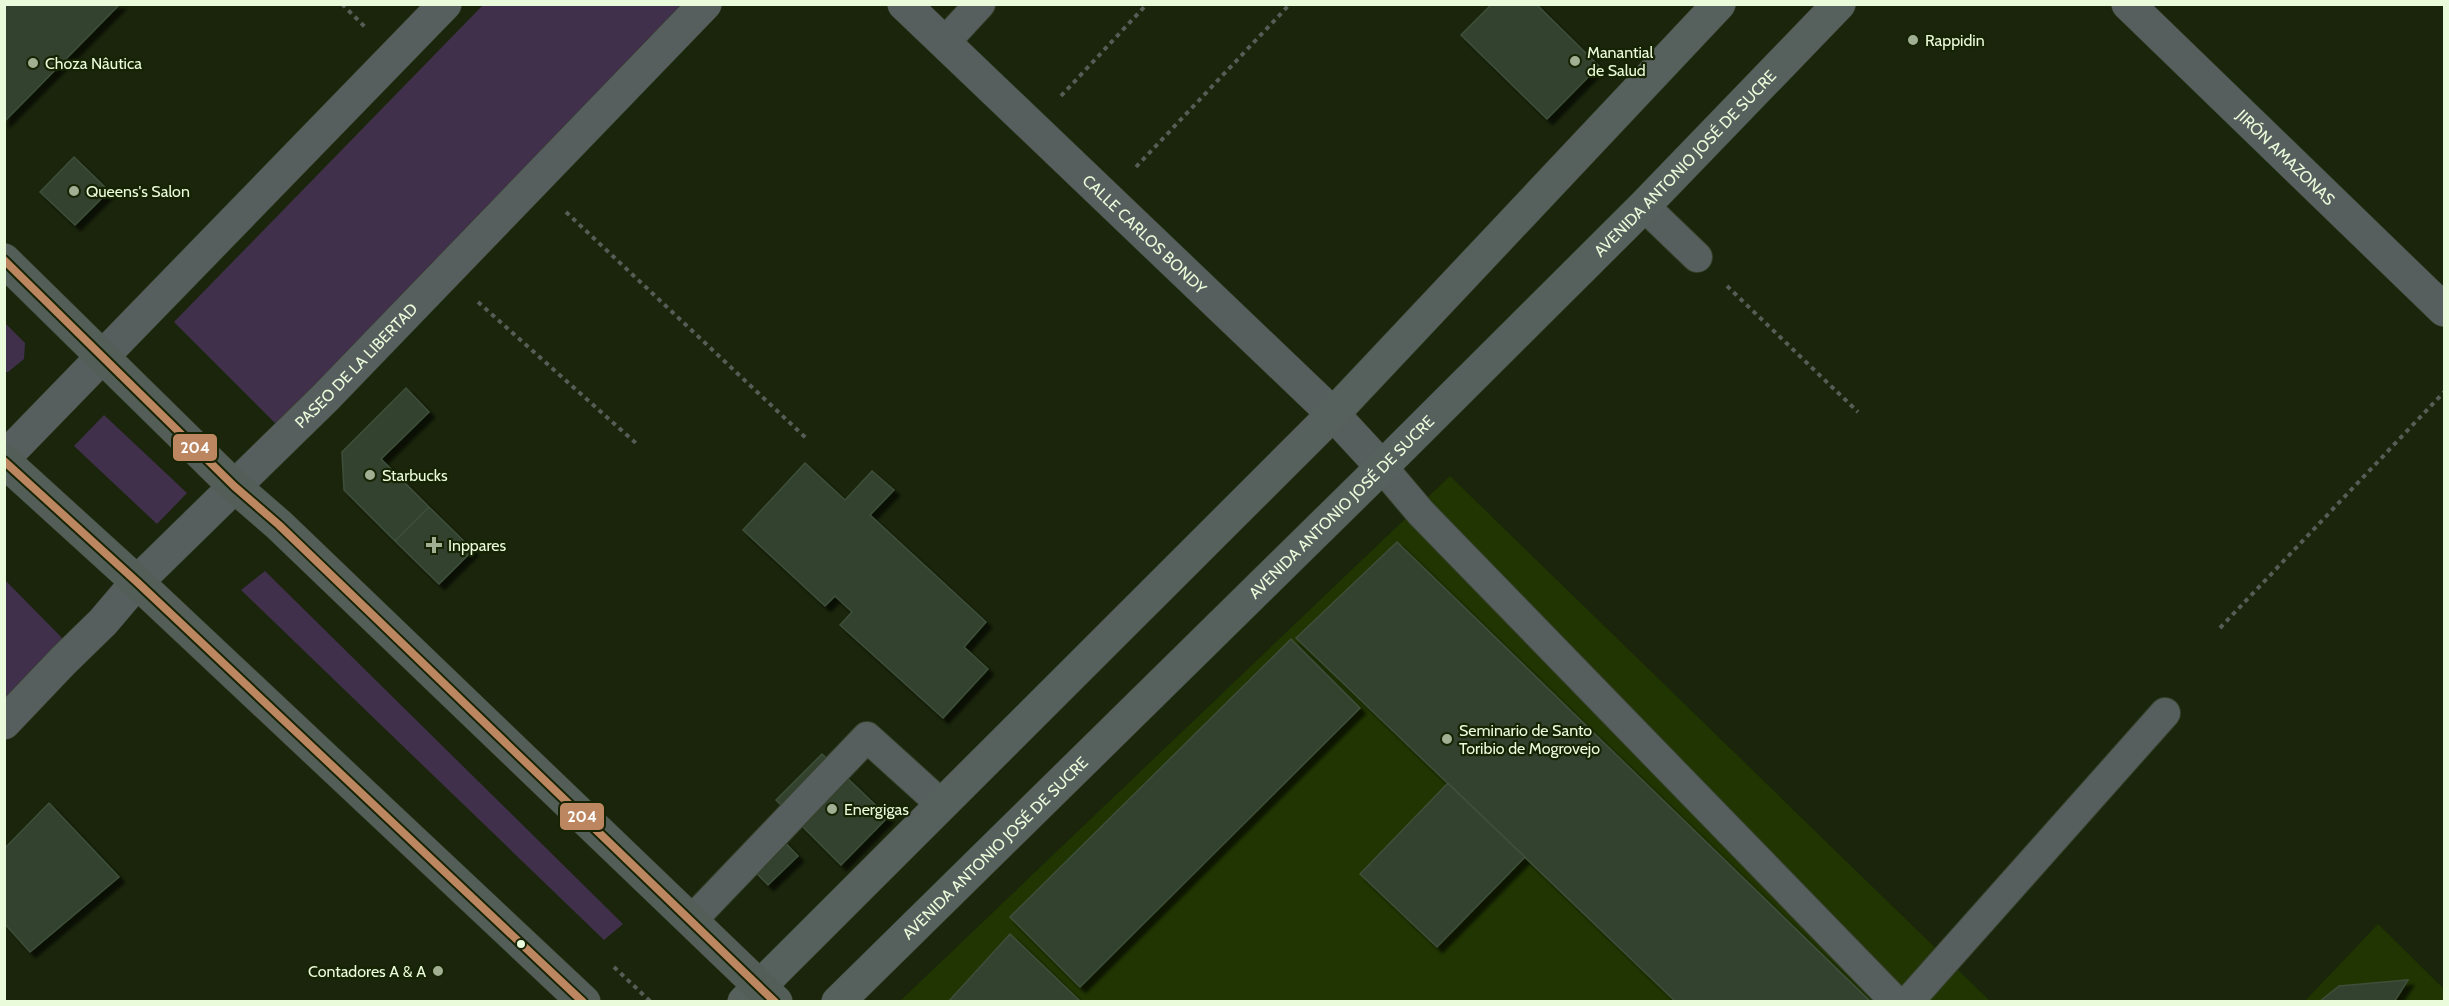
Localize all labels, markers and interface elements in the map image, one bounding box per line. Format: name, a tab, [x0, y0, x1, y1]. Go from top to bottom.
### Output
place label: Rappidin	[1925, 31, 1985, 50]
marker: Rappidin	[1906, 33, 1920, 47]
place label: Manantial de Salud	[1587, 43, 1653, 80]
place label: Choza Nâutica	[45, 54, 142, 73]
marker: Manantial de Salud	[1568, 54, 1582, 68]
marker: Choza Nâutica	[26, 56, 40, 70]
street label: AVENIDA ANTONIO JOSÉ DE SUCRE	[1590, 66, 1780, 260]
street label: JIRÓN AMAZONAS	[2232, 105, 2339, 209]
street label: CALLE CARLOS BONDY	[1079, 171, 1211, 299]
place label: Queens's Salon	[86, 182, 190, 201]
marker: Queens's Salon	[67, 184, 81, 198]
street label: PASEO DE LA LIBERTAD	[291, 299, 421, 432]
street label: AVENIDA ANTONIO JOSÉ DE SUCRE	[1245, 412, 1438, 603]
line badge: 204	[172, 433, 218, 462]
text: 204	[180, 438, 210, 457]
place label: Starbucks	[382, 466, 448, 485]
marker: Starbucks	[363, 468, 377, 482]
marker: Inppares	[425, 536, 443, 554]
place label: Inppares	[448, 536, 506, 555]
place label: Seminario de Santo Toribio de Mogrovejo	[1459, 721, 1600, 758]
marker: Seminario de Santo Toribio de Mogrovejo	[1440, 732, 1454, 746]
street label: AVENIDA ANTONIO JOSÉ DE SUCRE	[898, 753, 1092, 943]
place label: Energigas	[844, 800, 909, 819]
line badge: 204	[559, 802, 605, 831]
marker: Energigas	[825, 802, 839, 816]
text: 204	[567, 807, 597, 826]
unlabelled marker	[515, 938, 527, 950]
place label: Contadores A & A	[308, 962, 426, 981]
marker: Contadores A & A	[431, 964, 445, 978]

